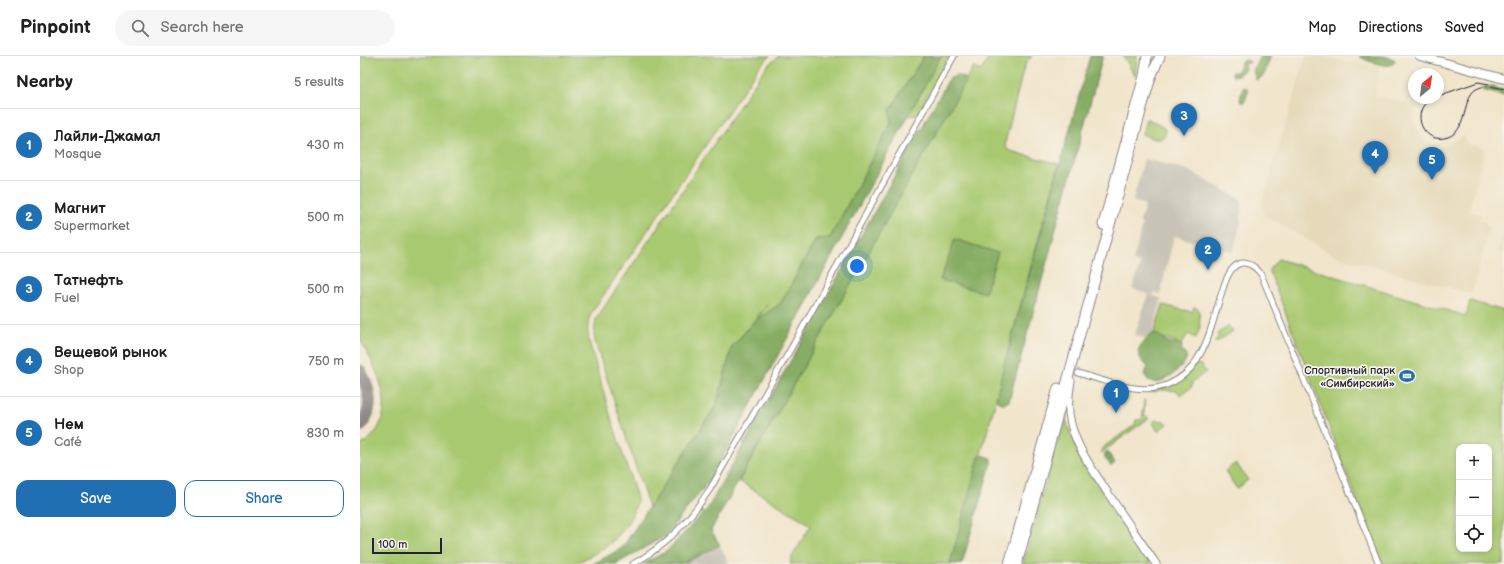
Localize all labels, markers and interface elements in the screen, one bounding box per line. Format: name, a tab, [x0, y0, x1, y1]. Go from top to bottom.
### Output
search box	[115, 10, 395, 46]
text: Pinpoint	[20, 16, 91, 39]
icon: search	[129, 17, 151, 39]
text: Search here	[161, 18, 244, 37]
text: Map	[1308, 19, 1336, 36]
text: Directions	[1358, 19, 1423, 36]
text: Saved	[1445, 19, 1484, 36]
north arrow	[1408, 68, 1444, 104]
text: Nearby	[16, 72, 73, 92]
text: 5 results	[294, 74, 344, 90]
pin: 3	[1171, 103, 1197, 136]
text: Лайли-Джамал	[54, 127, 161, 146]
text: 1	[26, 137, 32, 153]
text: 430 m	[306, 137, 344, 153]
pin: 4	[1362, 141, 1388, 174]
text: Mosque	[54, 146, 102, 162]
pin: 5	[1419, 147, 1445, 180]
text: Магнит	[54, 199, 106, 218]
text: 2	[25, 209, 33, 225]
text: 500 m	[307, 209, 344, 225]
text: Supermarket	[54, 218, 130, 234]
pin: 2	[1195, 237, 1221, 270]
your location	[847, 256, 867, 276]
text: Татнефть	[54, 271, 123, 290]
text: 3	[25, 281, 33, 297]
text: 500 m	[307, 281, 344, 297]
text: Fuel	[54, 290, 79, 306]
text: Вещевой рынок	[54, 343, 167, 362]
text: 4	[25, 353, 33, 369]
text: 750 m	[308, 353, 344, 369]
text: Shop	[54, 362, 84, 378]
place label: Спортивный парк «Симбирский»	[1304, 364, 1395, 390]
sports icon: Спортивный парк «Симбирский»	[1398, 367, 1416, 385]
pin: 1	[1103, 380, 1129, 413]
text: Нем	[54, 415, 84, 434]
text: 5	[25, 425, 33, 441]
text: 830 m	[307, 425, 344, 441]
text: Café	[54, 434, 82, 450]
map controls	[1456, 444, 1492, 552]
button: +	[1456, 444, 1492, 480]
button: Save	[16, 480, 176, 517]
button: Share	[184, 480, 344, 517]
button: −	[1456, 480, 1492, 516]
button: locate	[1456, 516, 1492, 552]
scale bar	[372, 536, 442, 555]
text: 100 m	[378, 538, 407, 551]

